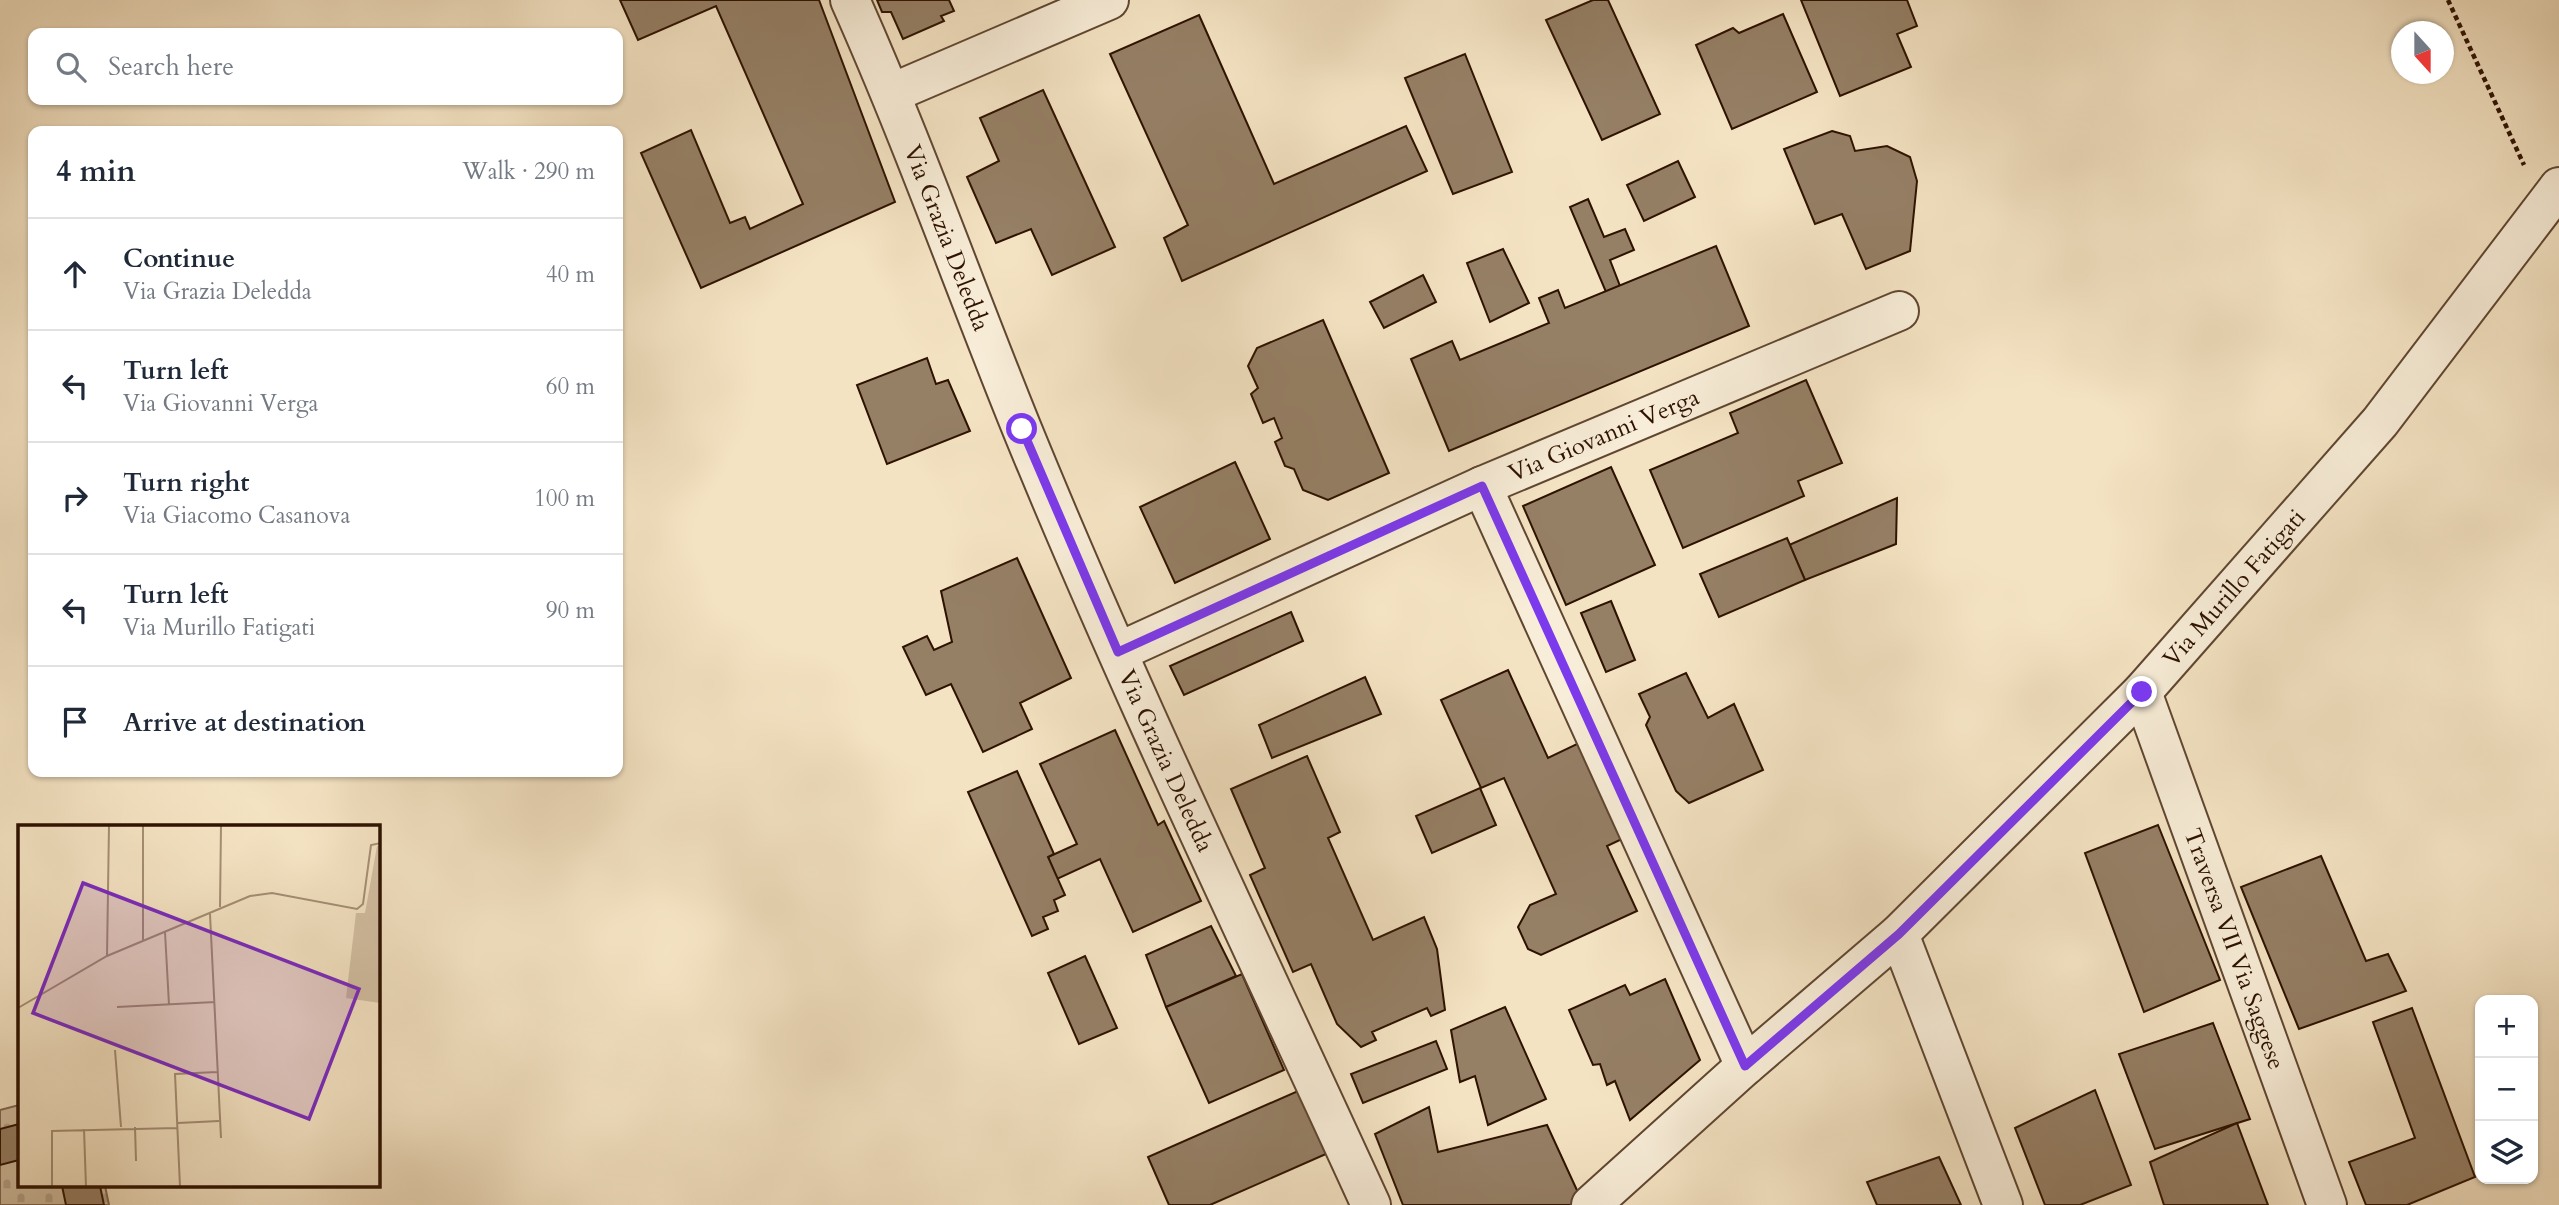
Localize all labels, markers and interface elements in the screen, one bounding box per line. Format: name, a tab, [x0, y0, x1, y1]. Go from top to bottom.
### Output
north arrow	[2391, 21, 2454, 84]
search box	[28, 28, 623, 105]
icon: search	[52, 48, 90, 86]
text: Search here	[108, 49, 234, 84]
street label: Via Grazia Deledda	[896, 140, 998, 336]
text: 4 min	[56, 151, 136, 192]
text: Walk · 290 m	[462, 156, 595, 187]
text: Continue	[123, 241, 235, 276]
icon: ahead	[56, 255, 94, 293]
text: 40 m	[546, 259, 595, 290]
text: Via Grazia Deledda	[123, 276, 312, 307]
text: Turn left	[123, 353, 228, 388]
icon: left	[56, 367, 94, 405]
text: 60 m	[546, 371, 595, 402]
street label: Via Giovanni Verga	[1503, 380, 1705, 490]
text: Via Giovanni Verga	[123, 388, 319, 419]
route start	[1006, 413, 1037, 444]
text: Turn right	[123, 465, 250, 500]
icon: right	[56, 479, 94, 517]
text: 100 m	[534, 483, 595, 514]
text: Via Giacomo Casanova	[123, 500, 350, 531]
street label: Via Murillo Fatigati	[2155, 502, 2313, 674]
text: Turn left	[123, 577, 228, 612]
icon: left	[56, 591, 94, 629]
text: 90 m	[546, 595, 595, 626]
text: Via Murillo Fatigati	[123, 612, 315, 643]
street label: Via Grazia Deledda	[1111, 664, 1222, 858]
route end	[2126, 676, 2157, 707]
icon: arrive	[56, 703, 94, 741]
text: Arrive at destination	[123, 705, 366, 740]
street label: Traversa VII Via Saggese	[2176, 824, 2293, 1074]
inset map	[18, 825, 380, 1188]
map controls	[2475, 995, 2538, 1184]
button: +	[2475, 995, 2538, 1058]
button: −	[2475, 1058, 2538, 1121]
button: layers	[2475, 1121, 2538, 1184]

